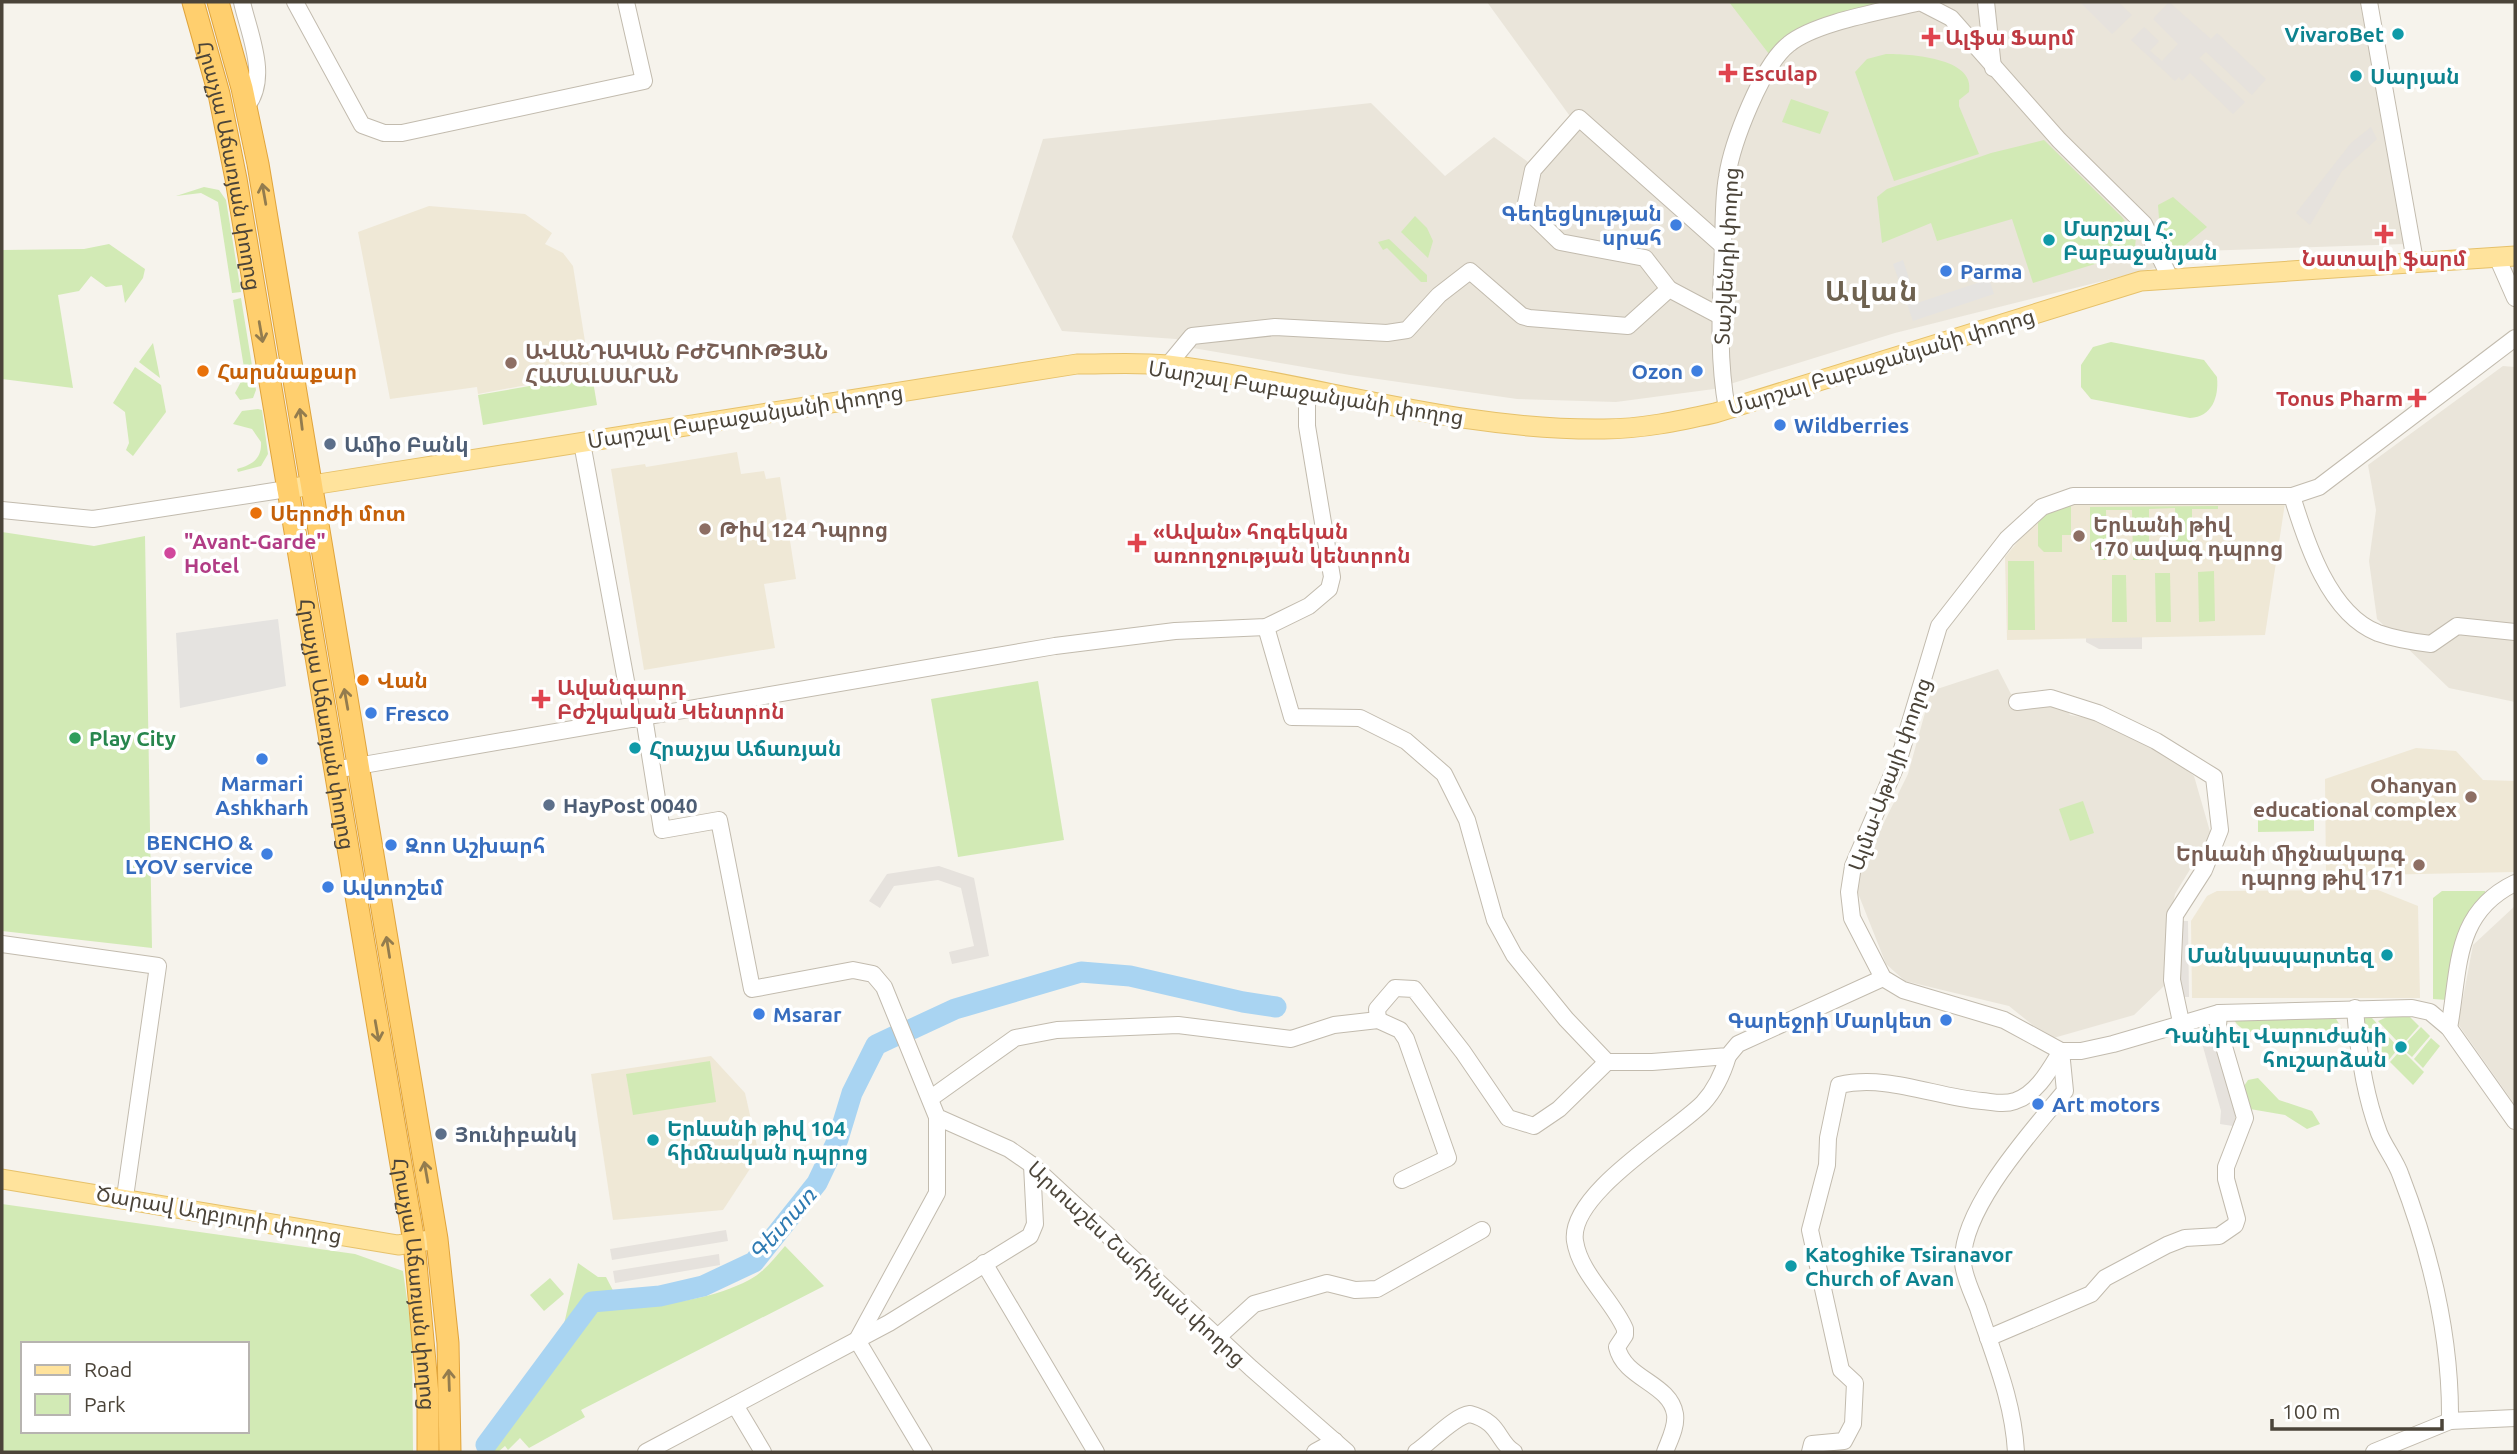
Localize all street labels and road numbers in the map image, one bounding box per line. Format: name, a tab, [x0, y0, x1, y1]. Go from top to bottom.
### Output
street label: Հրաչյա Աճառյան փողոց	[193, 38, 266, 292]
street label: Տաշկենդի փողոց	[1709, 167, 1744, 345]
street label: Մարշալ Բաբաջանյանի փողոց	[1725, 303, 2037, 420]
street label: Մարշալ Բաբաջանյանի փողոց	[1146, 355, 1465, 430]
street label: Մարշալ Բաբաջանյանի փողոց	[586, 379, 905, 454]
street label: Հրաչյա Աճառյան փողոց	[294, 597, 360, 852]
street label: Ալմա-Աթայի փողոց	[1843, 674, 1936, 874]
street label: Հրաչյա Աճառյան փողոց	[388, 1156, 440, 1410]
street label: Արտաշես Շահինյան փողոց	[1022, 1156, 1251, 1371]
street label: Ծարավ Աղբյուրի փողոց	[94, 1181, 344, 1248]

